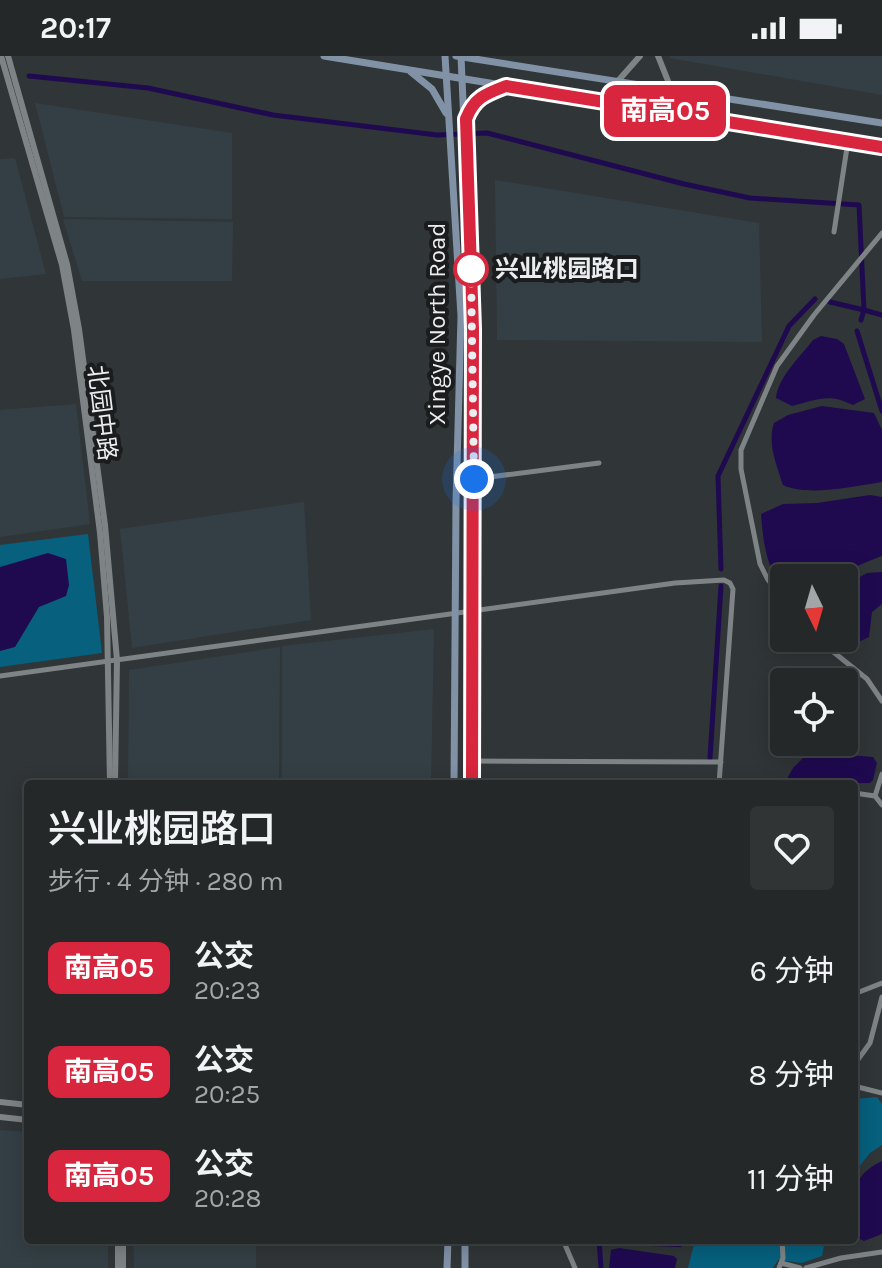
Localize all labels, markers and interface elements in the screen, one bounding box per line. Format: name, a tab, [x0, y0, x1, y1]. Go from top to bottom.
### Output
text: 20:17	[40, 10, 111, 46]
line badge: 南高05	[609, 85, 721, 137]
text: 南高05	[620, 94, 710, 127]
street label: Xingye North Road	[423, 223, 451, 425]
marker: 兴业桃园路口	[454, 252, 488, 286]
place label: 兴业桃园路口	[495, 255, 639, 283]
street label: 北园中路	[82, 364, 122, 462]
your location	[454, 459, 494, 499]
north arrow	[770, 564, 858, 652]
map controls	[770, 564, 858, 756]
button: locate	[770, 668, 858, 756]
button: heart	[750, 806, 834, 890]
text: 兴业桃园路口	[48, 807, 276, 852]
text: 步行 · 4 分钟 · 280 m	[48, 866, 284, 897]
text: 公交	[194, 938, 254, 974]
text: 南高05	[64, 951, 154, 984]
text: 6 分钟	[750, 953, 834, 989]
text: 20:23	[194, 975, 261, 1006]
text: 公交	[194, 1042, 254, 1078]
text: 南高05	[64, 1055, 154, 1088]
text: 8 分钟	[748, 1057, 834, 1093]
text: 20:25	[194, 1079, 260, 1110]
text: 公交	[194, 1146, 254, 1182]
text: 南高05	[64, 1159, 154, 1192]
text: 11 分钟	[747, 1161, 834, 1197]
text: 20:28	[194, 1183, 262, 1214]

